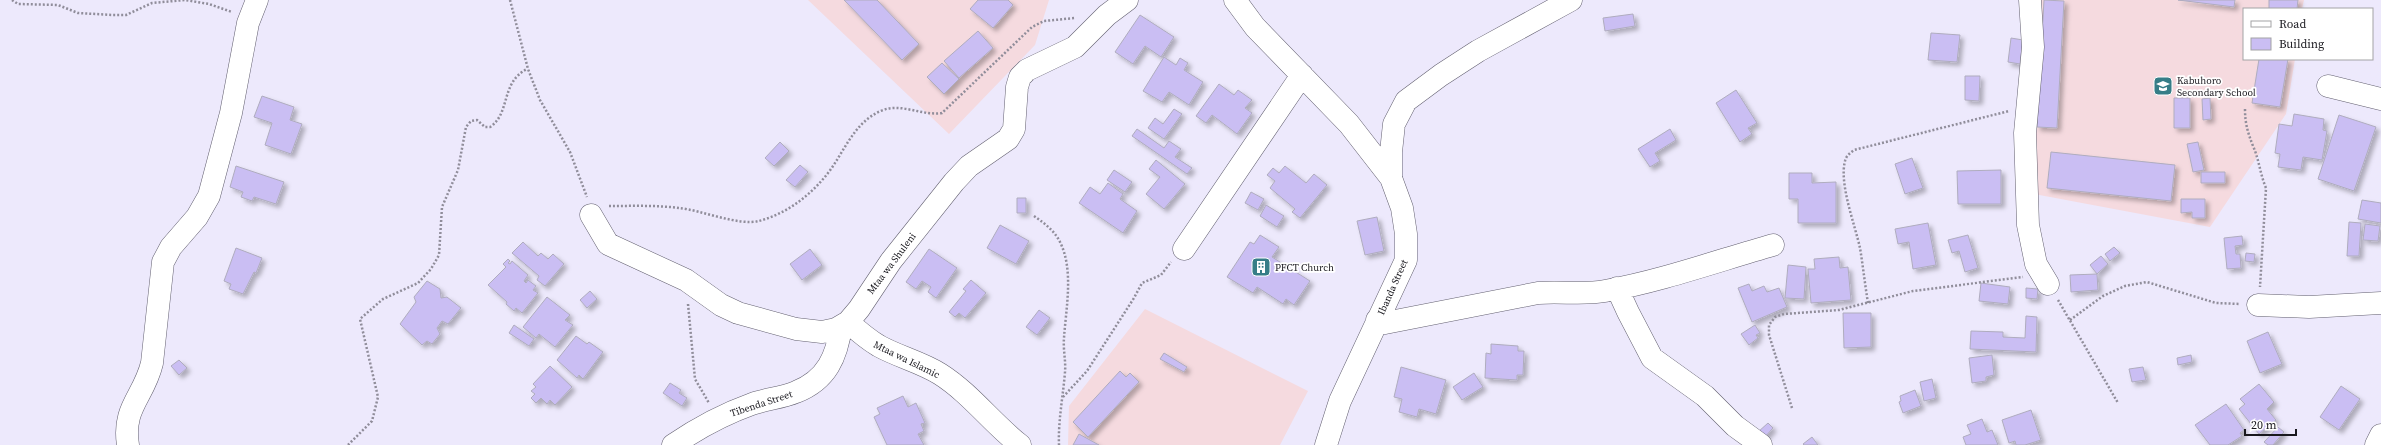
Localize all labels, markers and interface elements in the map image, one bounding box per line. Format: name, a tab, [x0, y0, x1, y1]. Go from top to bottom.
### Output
legend	[2243, 8, 2373, 60]
text: Road	[2279, 16, 2306, 32]
text: Building	[2279, 36, 2324, 52]
place label: Kabuhoro Secondary School	[2177, 74, 2256, 99]
school or university icon: Kabuhoro Secondary School	[2152, 75, 2174, 97]
street label: Mtaa wa Shuleni	[864, 230, 919, 297]
building icon: PFCT Church	[1250, 256, 1272, 278]
street label: Ibanda Street	[1374, 257, 1411, 317]
place label: PFCT Church	[1275, 261, 1334, 274]
street label: Mtaa wa Islamic	[872, 338, 942, 381]
street label: Tibenda Street	[728, 387, 795, 420]
scale bar	[2245, 411, 2296, 437]
text: 20 m	[2251, 417, 2277, 433]

